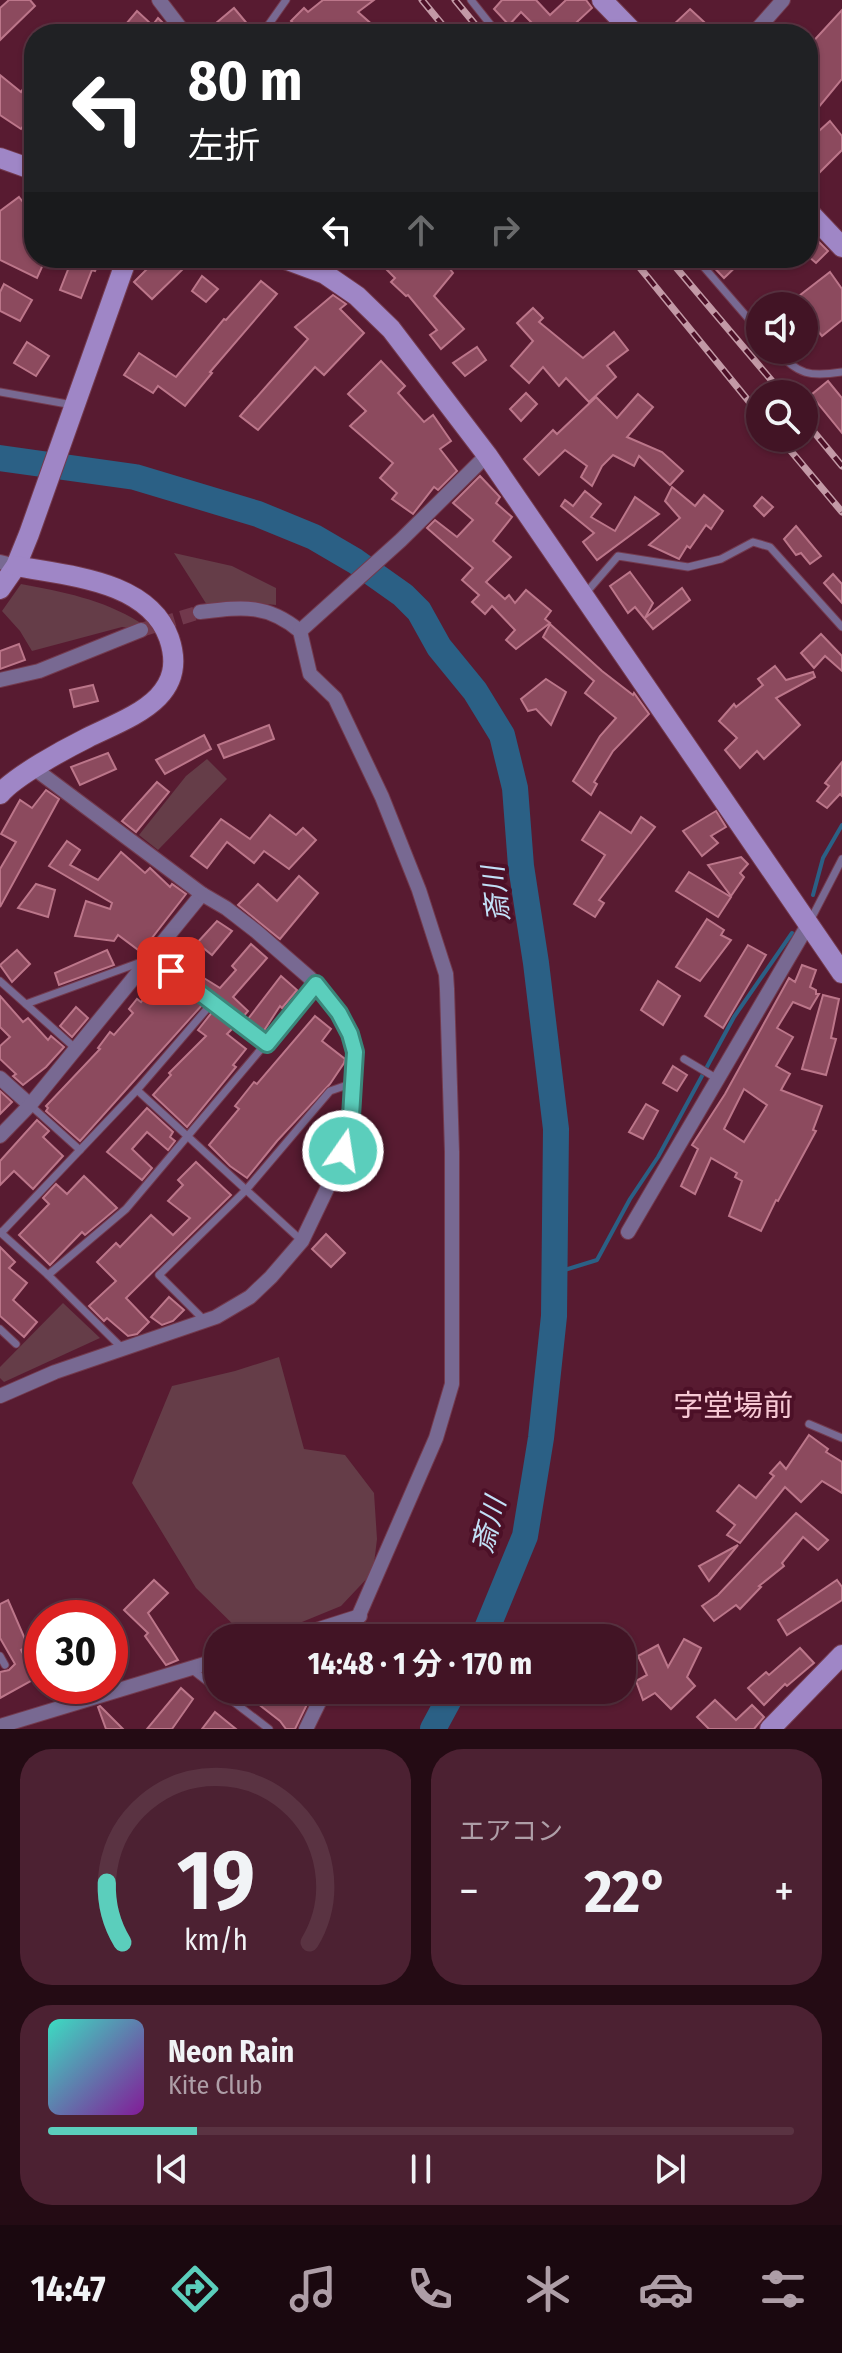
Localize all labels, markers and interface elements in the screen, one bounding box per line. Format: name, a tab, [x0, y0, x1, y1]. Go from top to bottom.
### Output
text: 80 m	[188, 48, 303, 115]
icon: left	[56, 56, 160, 160]
text: 左折	[188, 124, 260, 168]
icon: left	[315, 208, 359, 252]
icon: ahead	[399, 208, 443, 252]
icon: right	[483, 208, 527, 252]
map controls	[746, 292, 818, 452]
button: sound	[746, 292, 818, 364]
button: search	[746, 380, 818, 452]
water label: 斎川	[476, 861, 516, 924]
pin	[137, 937, 205, 1005]
icon: arrive	[149, 949, 193, 993]
position arrow	[301, 1109, 385, 1193]
district label: 字堂場前	[673, 1388, 793, 1424]
water label: 斎川	[466, 1491, 513, 1556]
speed limit sign: 30	[24, 1600, 128, 1704]
text: 14:48 · 1 分 · 170 m	[308, 1646, 532, 1682]
text: エアコン	[459, 1816, 563, 1847]
text: 19	[176, 1831, 255, 1931]
text: 22°	[585, 1856, 668, 1928]
text: −	[459, 1865, 479, 1918]
text: +	[774, 1865, 794, 1918]
text: km/h	[184, 1923, 247, 1958]
text: Neon Rain	[168, 2034, 294, 2070]
text: Kite Club	[168, 2070, 263, 2101]
icon: previous	[150, 2147, 194, 2191]
icon: pause	[399, 2147, 443, 2191]
icon: next	[648, 2147, 692, 2191]
icon: directions	[167, 2261, 223, 2317]
icon: music	[285, 2261, 341, 2317]
icon: phone	[402, 2261, 458, 2317]
icon: climate	[520, 2261, 576, 2317]
icon: car	[638, 2261, 694, 2317]
icon: filters	[755, 2261, 811, 2317]
text: 14:47	[31, 2267, 106, 2311]

